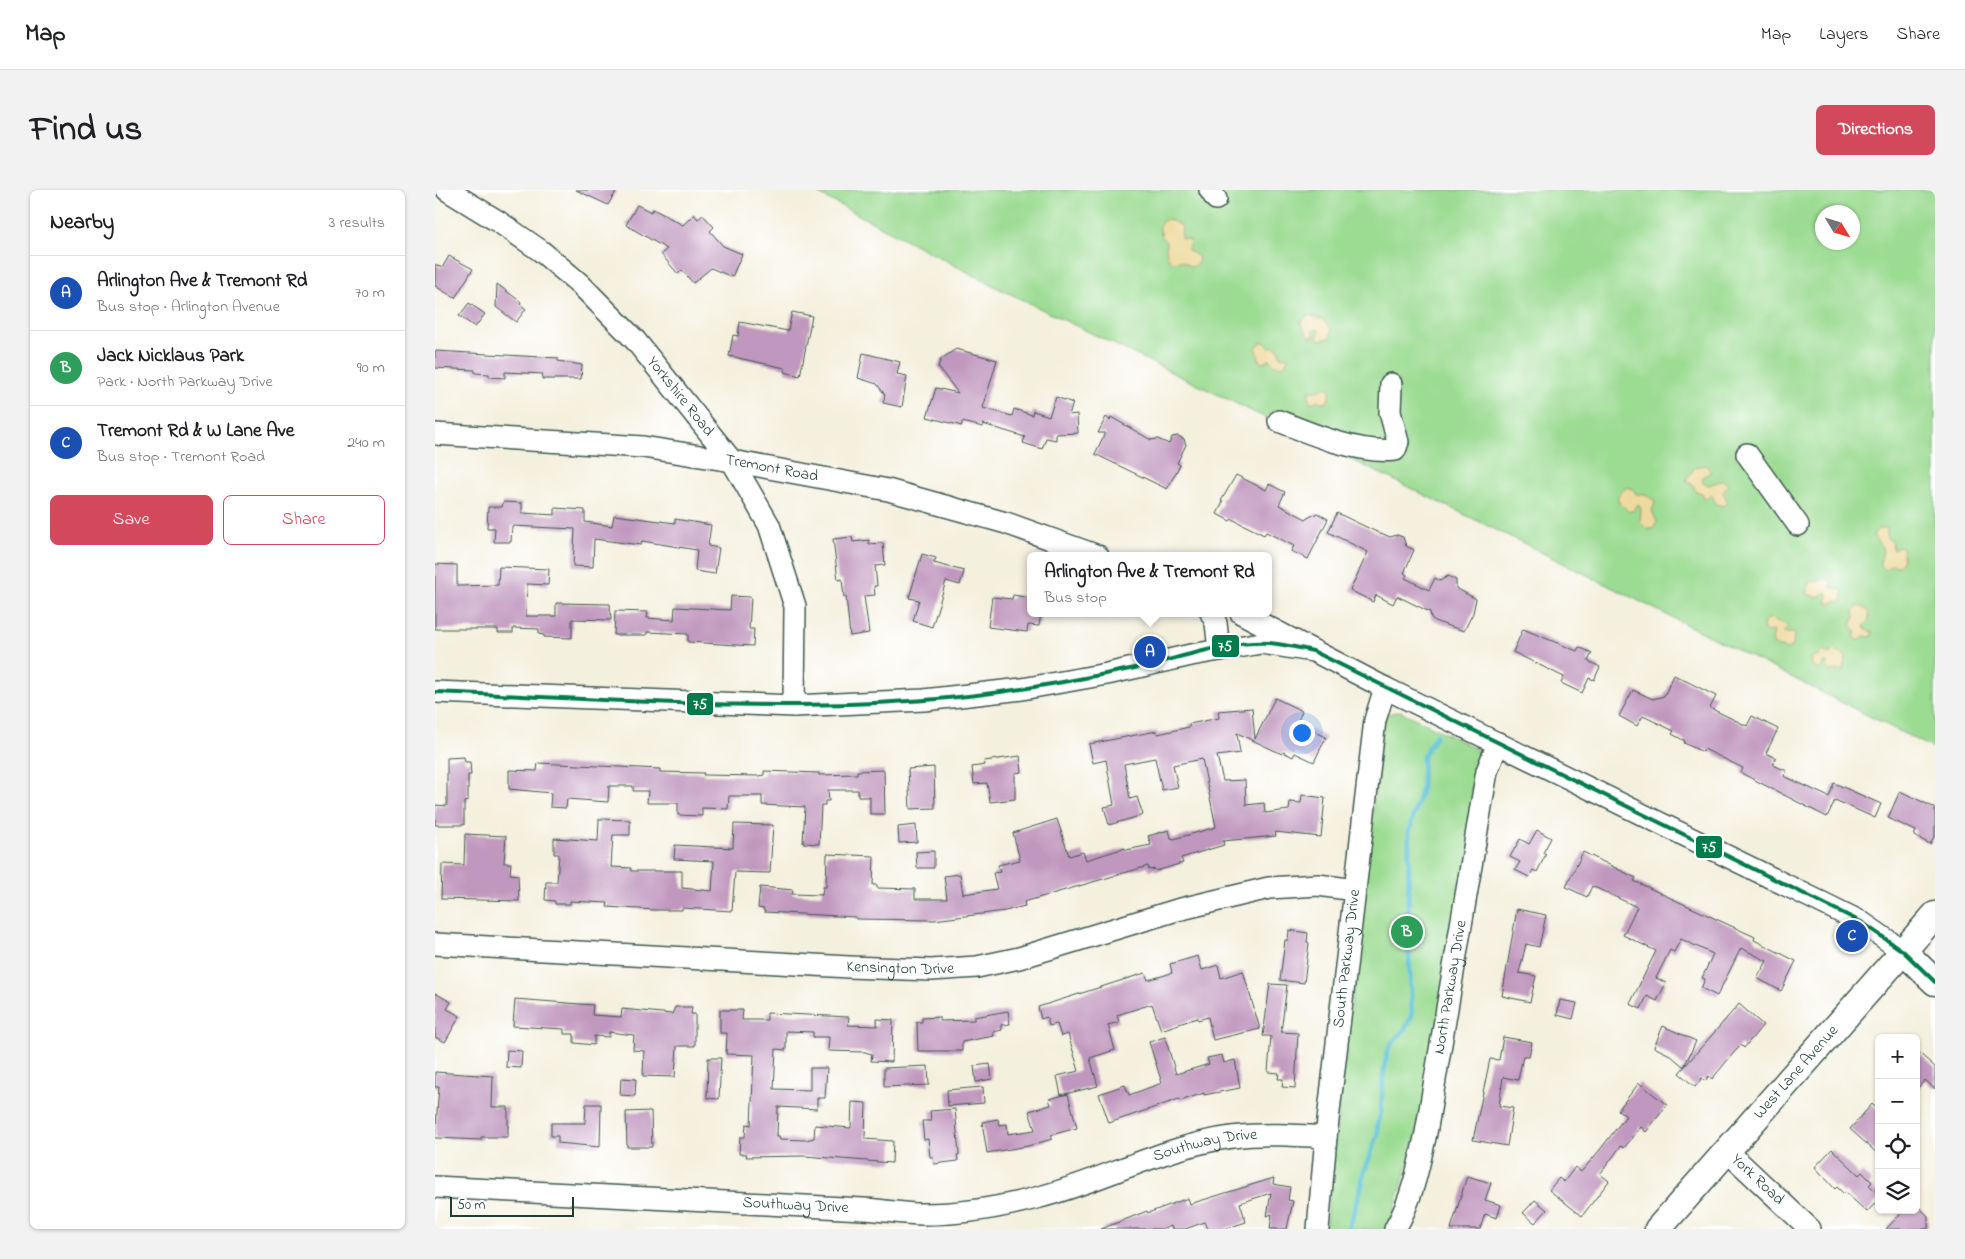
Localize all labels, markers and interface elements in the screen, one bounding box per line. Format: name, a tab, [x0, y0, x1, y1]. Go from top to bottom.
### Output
text: Map	[25, 17, 66, 52]
text: Map	[1761, 22, 1791, 48]
text: Layers	[1819, 22, 1869, 48]
text: Share	[1897, 22, 1940, 48]
text: Find us	[30, 105, 142, 156]
button: Directions	[1816, 105, 1935, 155]
north arrow	[1815, 205, 1860, 250]
text: Nearby	[50, 208, 114, 238]
text: 3 results	[329, 211, 385, 235]
text: Arlington Ave & Tremont Rd	[97, 268, 307, 295]
text: A	[61, 281, 71, 305]
text: 70 m	[355, 281, 385, 305]
text: Bus stop · Arlington Avenue	[97, 295, 280, 319]
text: Jack Nicklaus Park	[97, 343, 244, 370]
street label: Yorkshire Road	[641, 351, 720, 442]
text: B	[61, 356, 71, 380]
text: 90 m	[357, 356, 385, 380]
text: Park · North Parkway Drive	[97, 370, 273, 394]
text: Tremont Rd & W Lane Ave	[97, 418, 294, 445]
text: C	[62, 431, 70, 455]
text: 240 m	[347, 431, 385, 455]
text: Bus stop · Tremont Road	[97, 445, 265, 469]
street label: Tremont Road	[724, 448, 820, 489]
button: Save	[50, 495, 213, 545]
button: Share	[223, 495, 385, 545]
popup	[1027, 552, 1272, 617]
text: Arlington Ave & Tremont Rd	[1044, 559, 1255, 586]
text: Bus stop	[1044, 586, 1107, 610]
pin: A	[1134, 633, 1166, 671]
line badge: 75	[1211, 634, 1240, 658]
text: 75	[1218, 637, 1232, 658]
line badge: 75	[686, 692, 714, 716]
text: 75	[693, 695, 707, 716]
your location	[1289, 720, 1315, 746]
line badge: 75	[1695, 835, 1723, 859]
text: 75	[1702, 838, 1716, 859]
street label: South Parkway Drive	[1327, 887, 1367, 1029]
pin: B	[1391, 913, 1423, 951]
pin: C	[1836, 917, 1868, 955]
street label: North Parkway Drive	[1427, 918, 1474, 1056]
street label: Kensington Drive	[846, 955, 956, 982]
street label: West Lane Avenue	[1748, 1019, 1845, 1125]
map controls	[1875, 1034, 1920, 1214]
button: +	[1875, 1034, 1920, 1079]
button: −	[1875, 1079, 1920, 1124]
street label: Southway Drive	[1150, 1123, 1259, 1168]
button: locate	[1875, 1124, 1920, 1169]
street label: York Road	[1725, 1148, 1790, 1211]
button: layers	[1875, 1169, 1920, 1214]
street label: Southway Drive	[742, 1191, 850, 1220]
scale bar	[450, 1194, 574, 1217]
text: 50 m	[457, 1195, 485, 1216]

